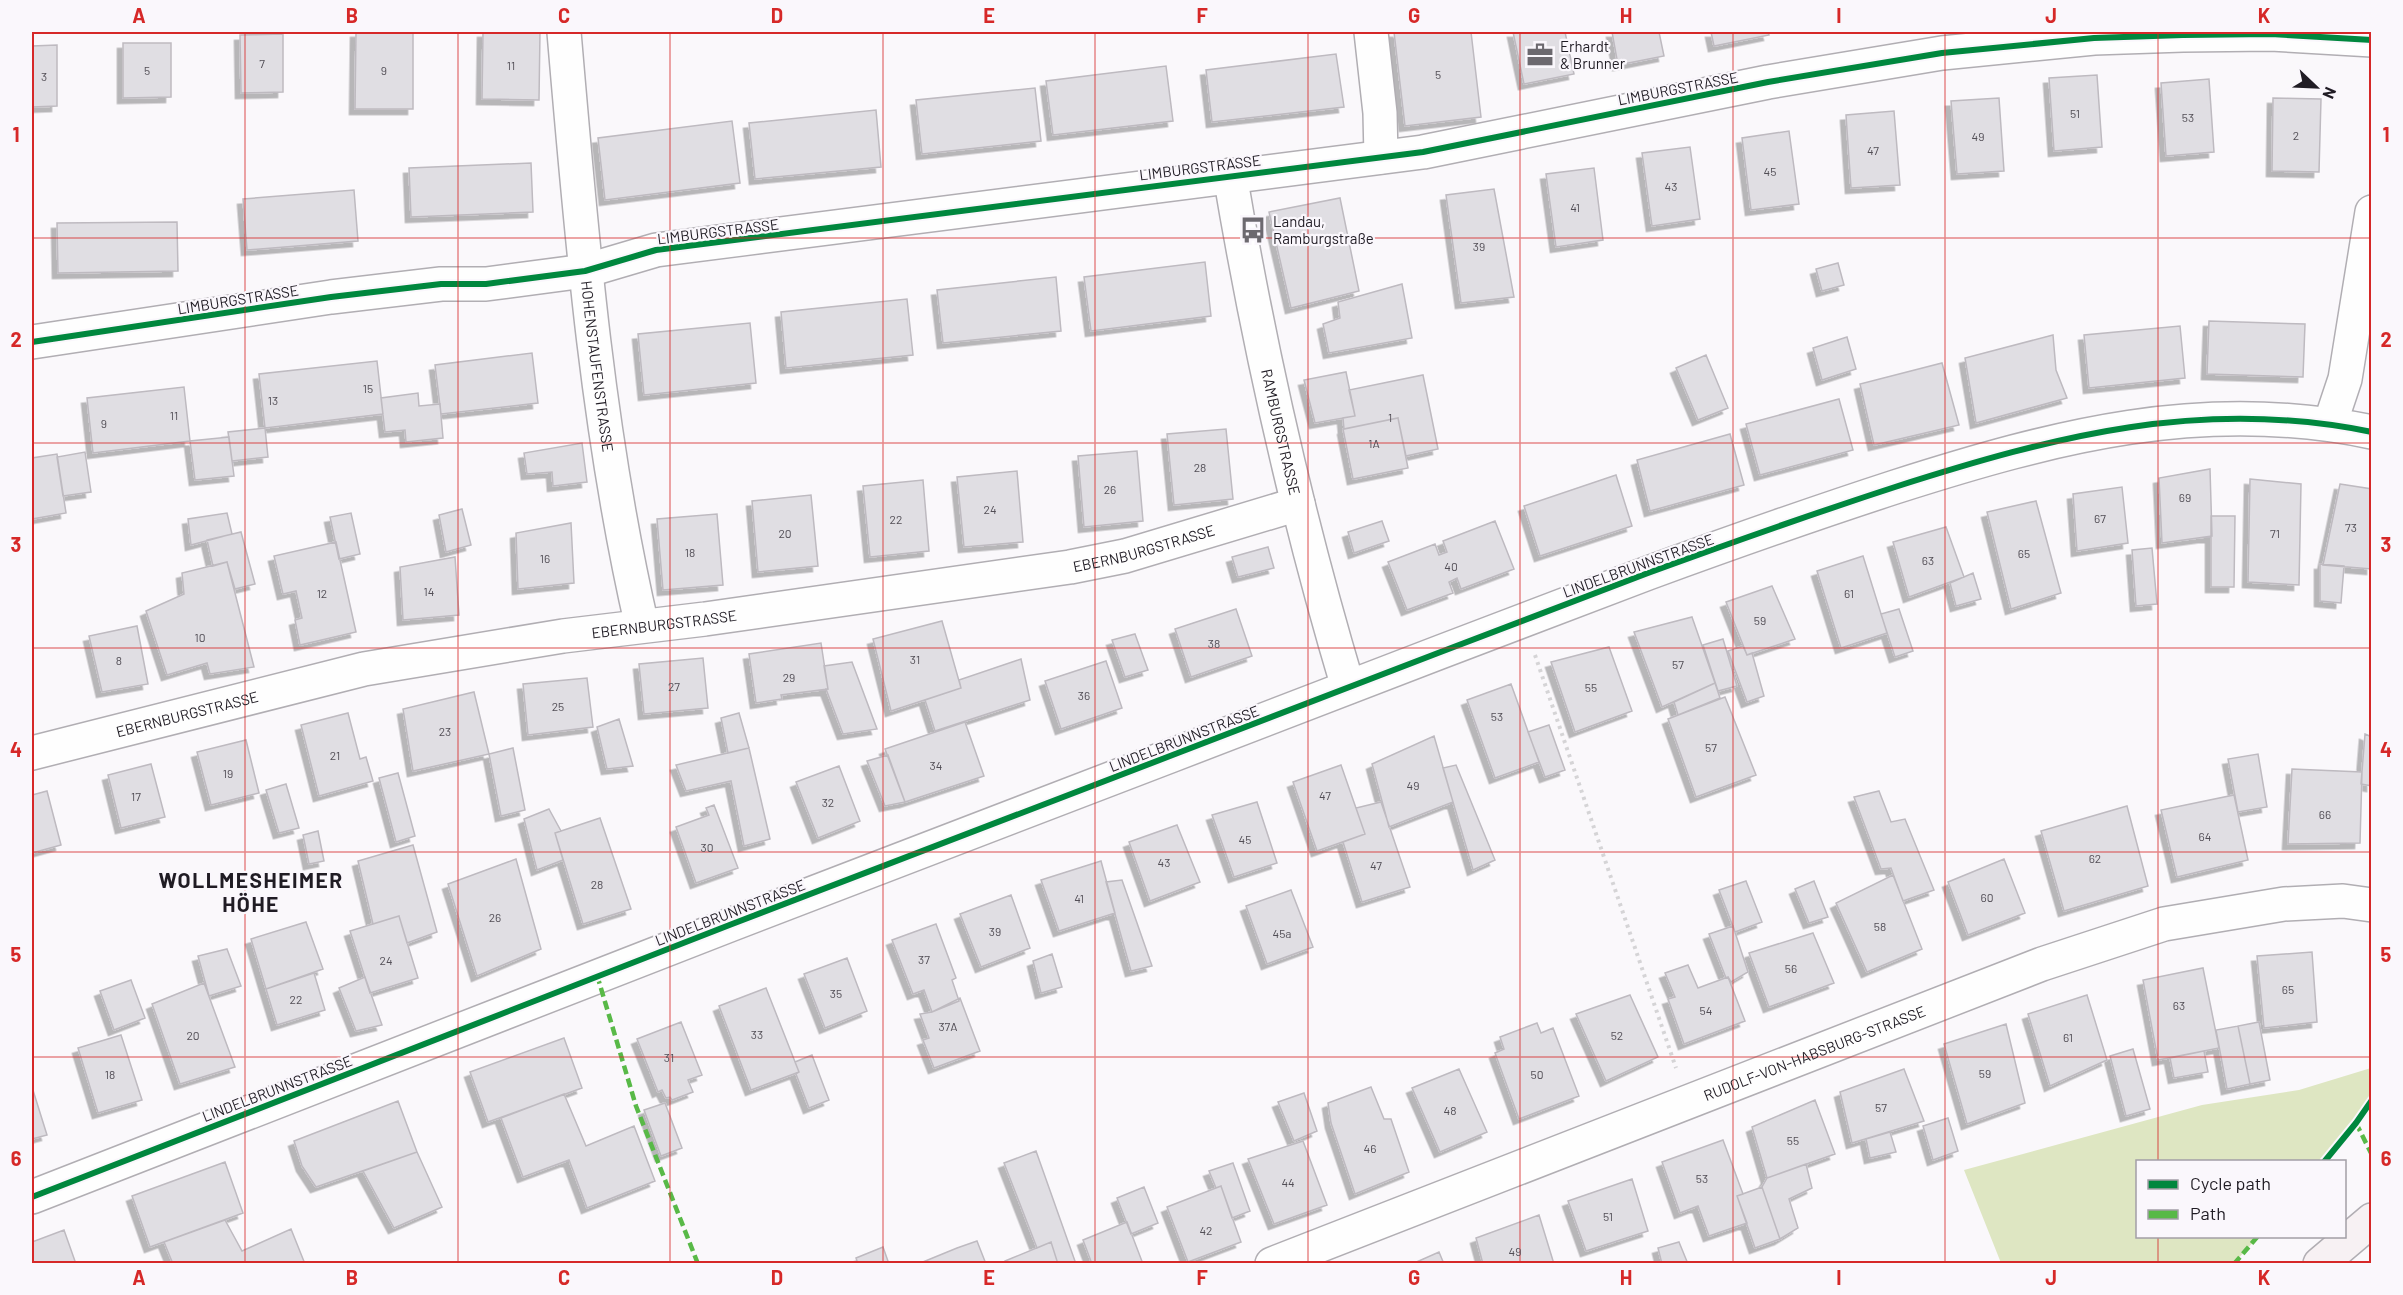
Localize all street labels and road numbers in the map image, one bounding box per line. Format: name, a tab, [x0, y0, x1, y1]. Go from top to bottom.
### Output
street label: LIMBURGSTRASSE	[1616, 67, 1740, 109]
street label: LIMBURGSTRASSE	[1138, 151, 1262, 183]
street label: LIMBURGSTRASSE	[656, 215, 780, 247]
street label: HOHENSTAUFENSTRASSE	[578, 280, 618, 453]
street label: LIMBURGSTRASSE	[176, 281, 300, 317]
street label: RAMBURGSTRASSE	[1258, 367, 1305, 497]
street label: EBERNBURGSTRASSE	[1071, 521, 1217, 575]
street label: LINDELBRUNNSTRASSE	[1560, 529, 1716, 601]
street label: EBERNBURGSTRASSE	[590, 606, 738, 642]
street label: EBERNBURGSTRASSE	[114, 687, 260, 740]
street label: LINDELBRUNNSTRASSE	[1106, 701, 1262, 775]
street label: LINDELBRUNNSTRASSE	[652, 875, 808, 949]
street label: RUDOLF-VON-HABSBURG-STRASSE	[1701, 1001, 1928, 1104]
street label: LINDELBRUNNSTRASSE	[199, 1051, 355, 1125]

